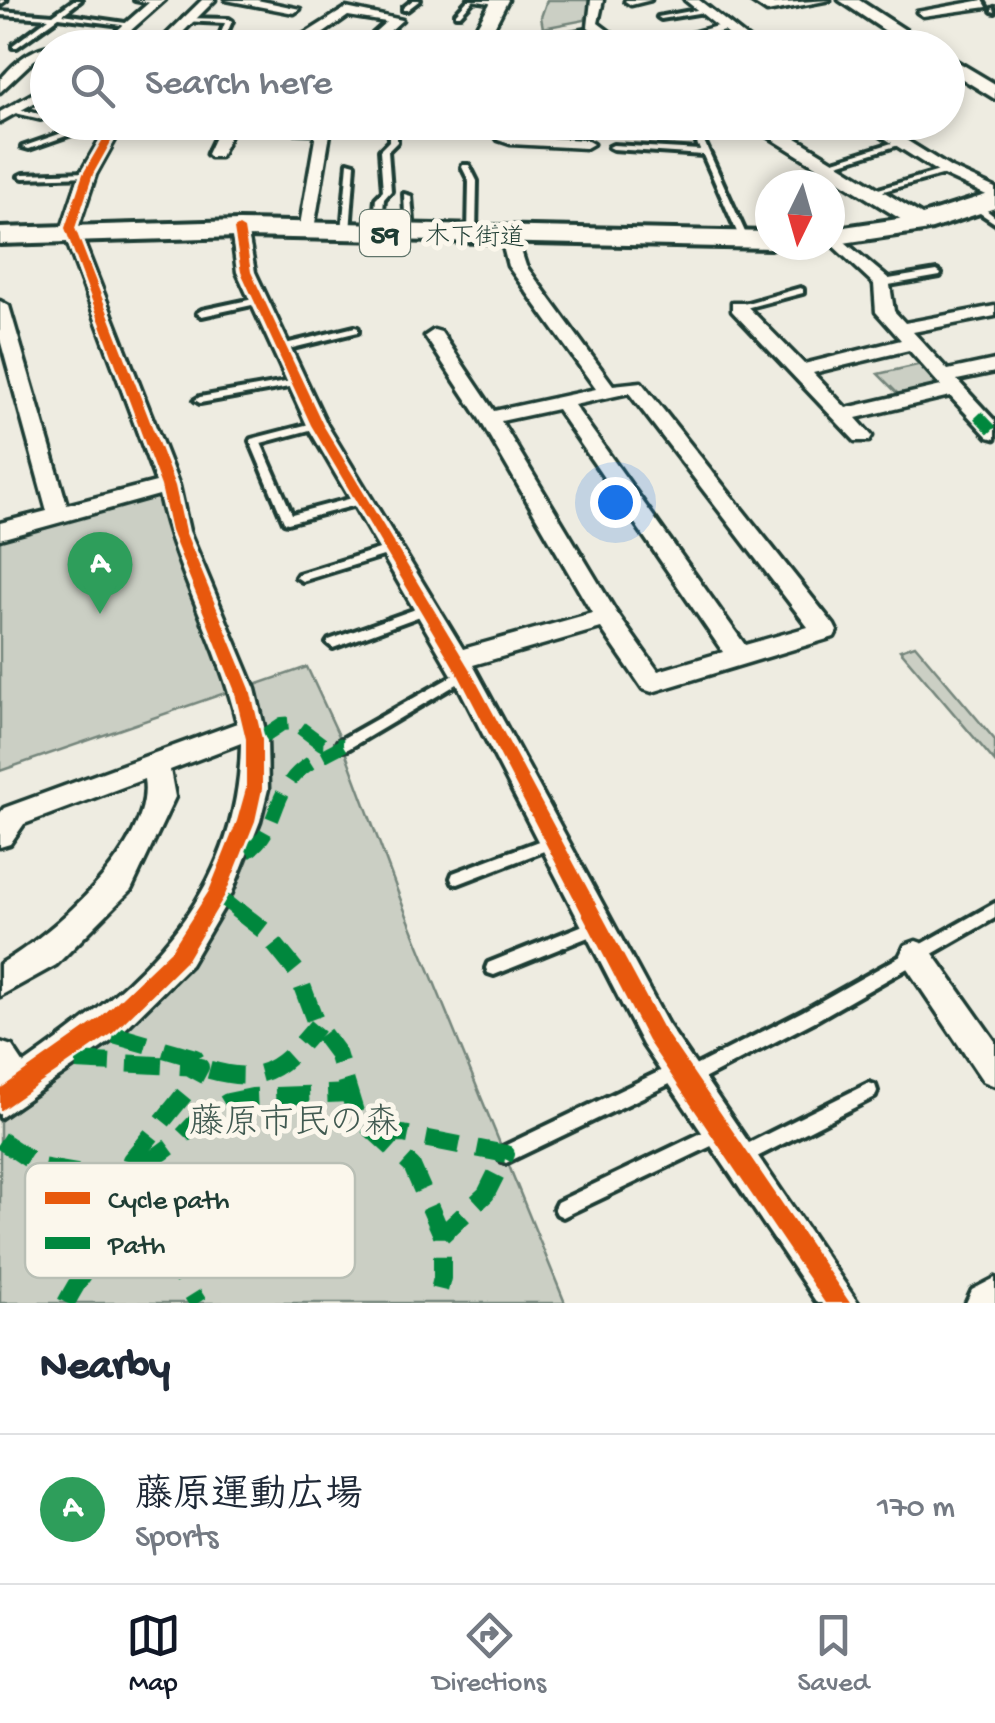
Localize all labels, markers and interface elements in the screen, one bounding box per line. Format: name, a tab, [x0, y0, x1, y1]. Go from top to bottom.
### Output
search box	[30, 30, 965, 140]
icon: search	[65, 58, 120, 113]
text: Search here	[145, 63, 332, 107]
north arrow	[755, 170, 845, 260]
road number: 59	[360, 210, 410, 256]
street label: 木下街道	[425, 222, 525, 255]
your location	[590, 477, 641, 528]
pin: A	[68, 532, 132, 614]
park label: 藤原市民の森	[189, 1103, 399, 1146]
legend	[25, 1163, 355, 1278]
text: Cycle path	[108, 1186, 230, 1219]
text: Path	[107, 1231, 165, 1264]
text: Nearby	[40, 1344, 170, 1393]
text: 藤原運動広場	[135, 1476, 363, 1520]
text: A	[63, 1490, 82, 1528]
text: 170 m	[877, 1490, 955, 1528]
text: Sports	[135, 1520, 218, 1558]
tab: Map	[126, 1608, 181, 1701]
tab: Directions	[432, 1608, 546, 1701]
tab: Saved	[797, 1608, 869, 1701]

